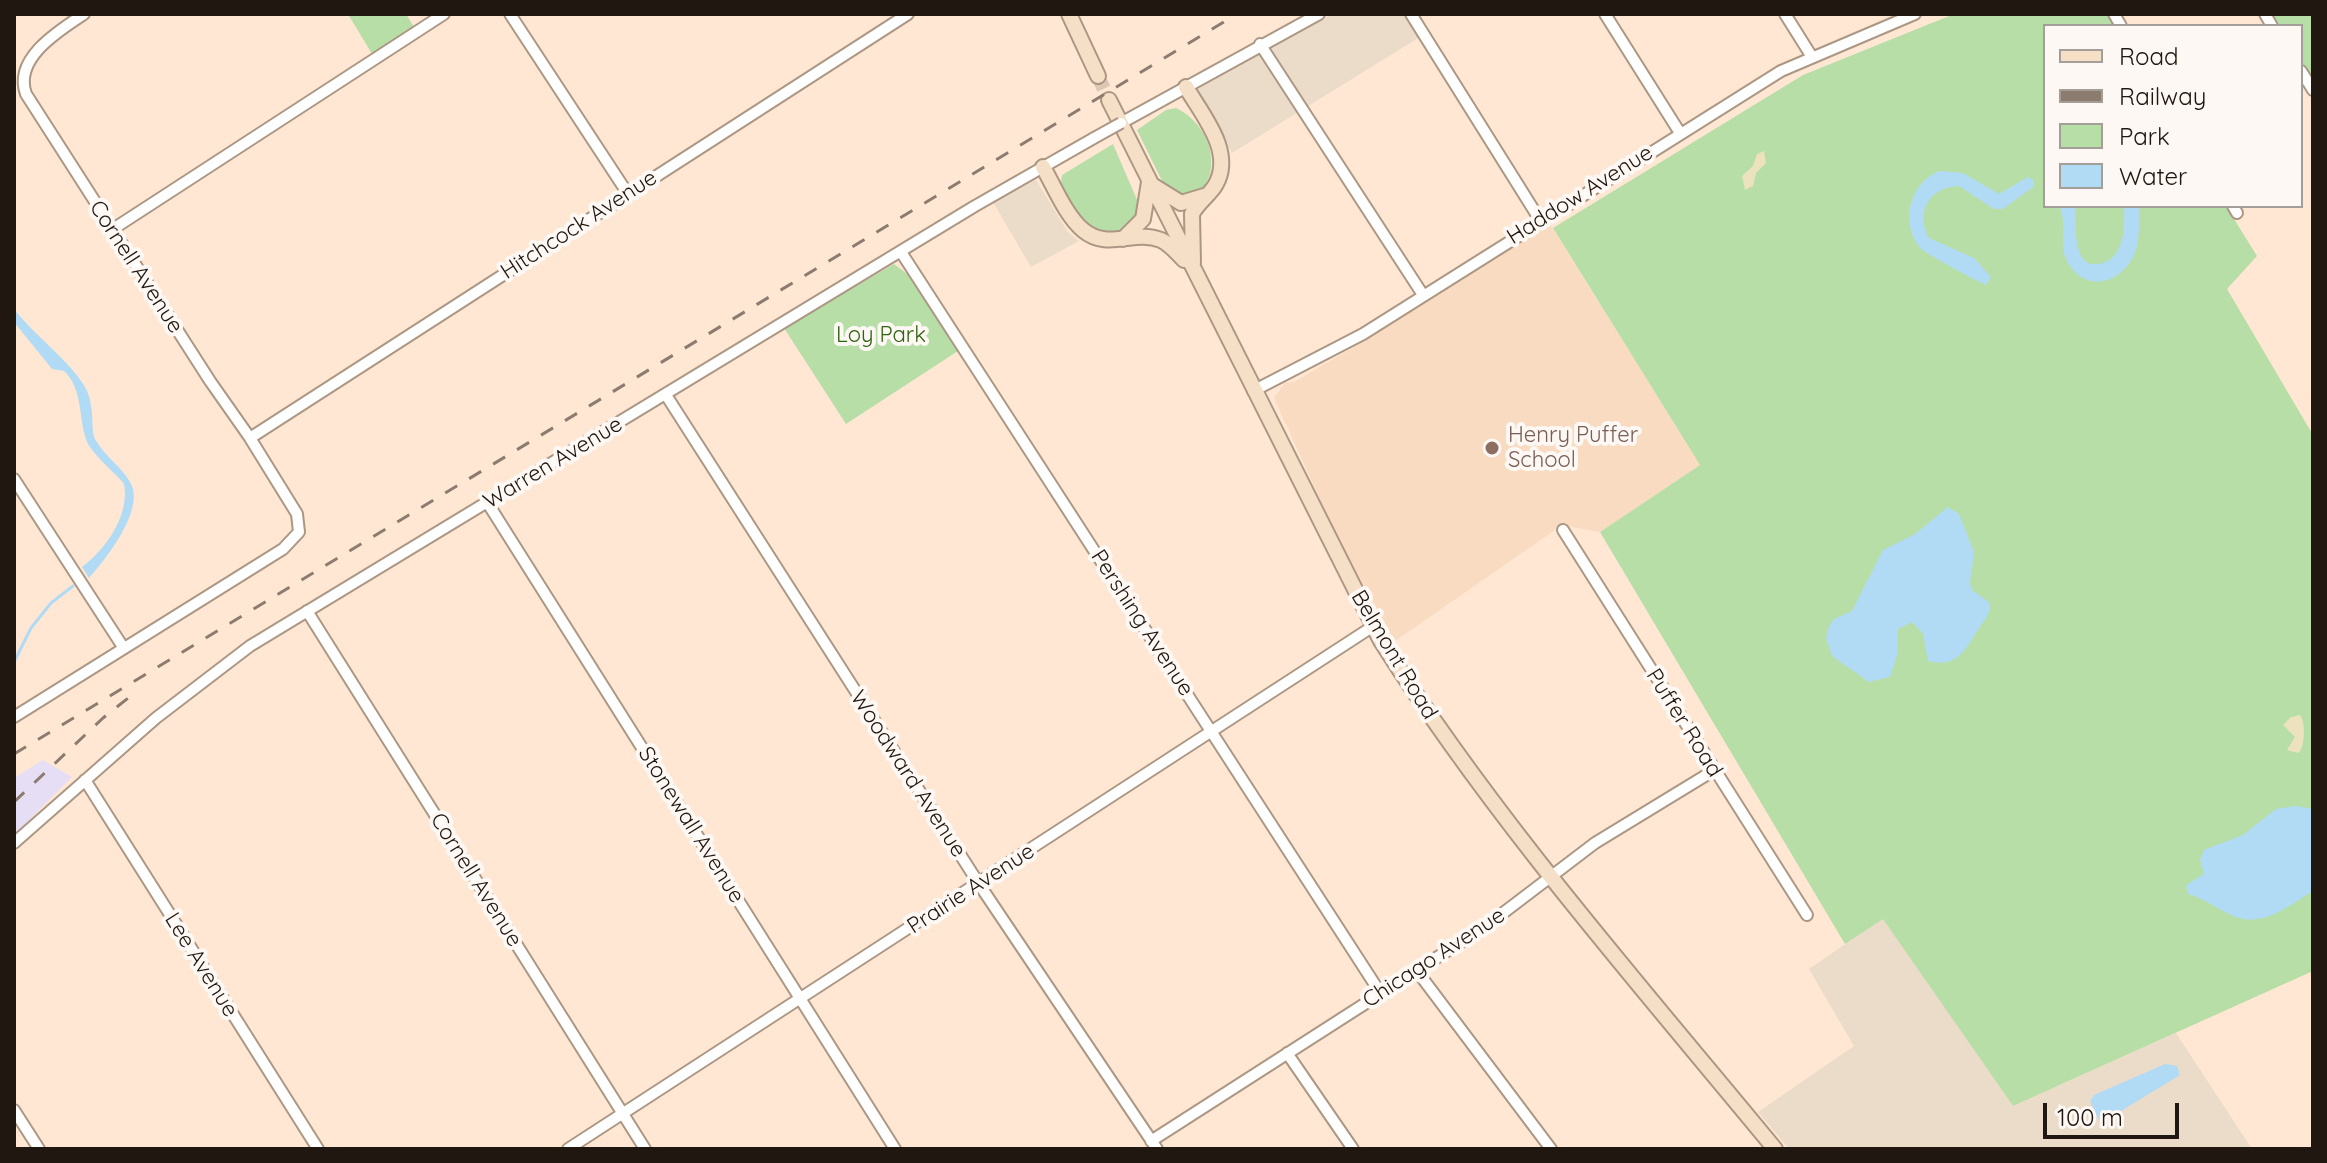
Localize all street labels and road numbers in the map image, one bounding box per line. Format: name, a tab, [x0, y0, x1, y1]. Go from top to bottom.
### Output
street label: Haddow Avenue	[1502, 140, 1658, 250]
street label: Hitchcock Avenue	[496, 165, 662, 285]
street label: Cornell Avenue	[83, 196, 189, 338]
street label: Warren Avenue	[479, 411, 627, 515]
street label: Pershing Avenue	[1085, 545, 1199, 701]
street label: Belmont Road	[1345, 586, 1443, 724]
street label: Puffer Road	[1640, 664, 1728, 782]
street label: Woodward Avenue	[844, 686, 972, 862]
street label: Stonewall Avenue	[632, 742, 750, 908]
street label: Cornell Avenue	[424, 808, 528, 952]
street label: Prairie Avenue	[902, 838, 1040, 940]
street label: Chicago Avenue	[1358, 902, 1510, 1014]
street label: Lee Avenue	[159, 908, 243, 1022]

